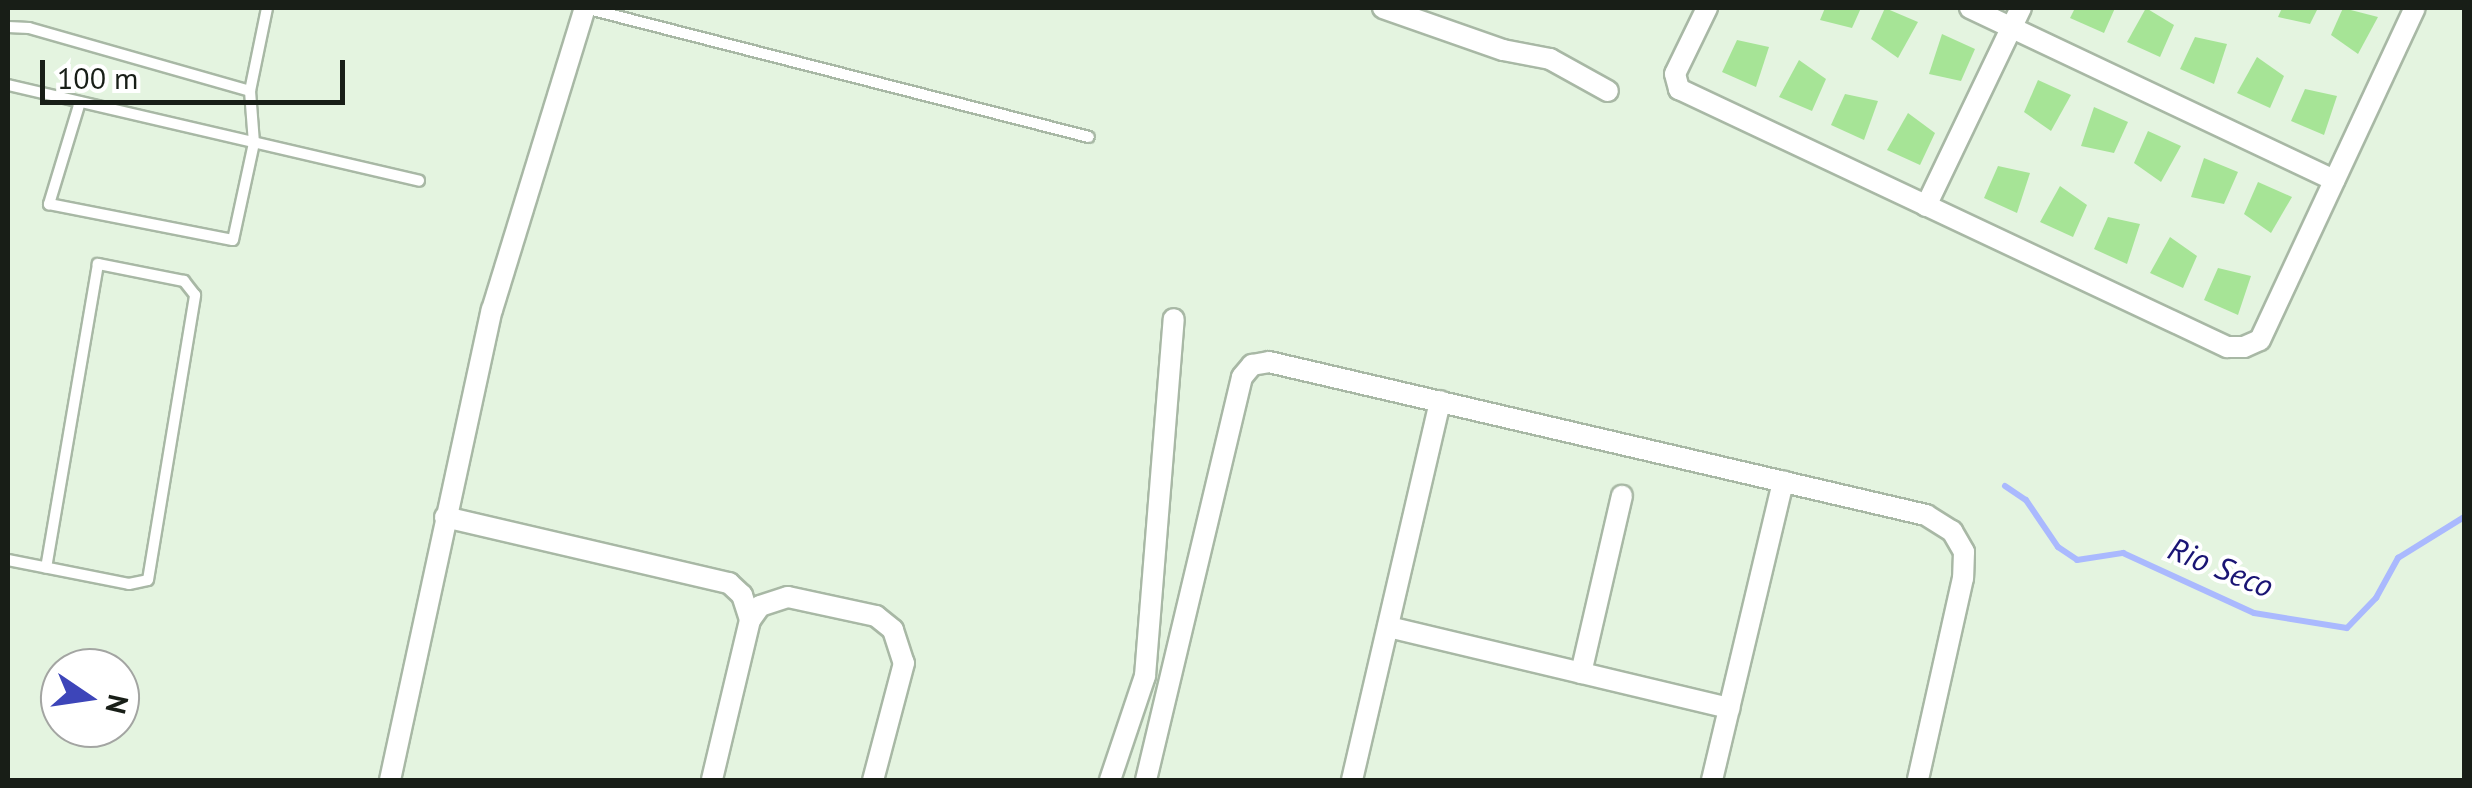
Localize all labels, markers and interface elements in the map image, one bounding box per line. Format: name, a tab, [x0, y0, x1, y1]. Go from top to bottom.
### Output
scale bar	[45, 40, 350, 102]
text: 100 m	[57, 58, 138, 97]
water label: Rio Seco	[2163, 529, 2279, 605]
north arrow	[40, 648, 140, 748]
text: N	[98, 691, 138, 718]

